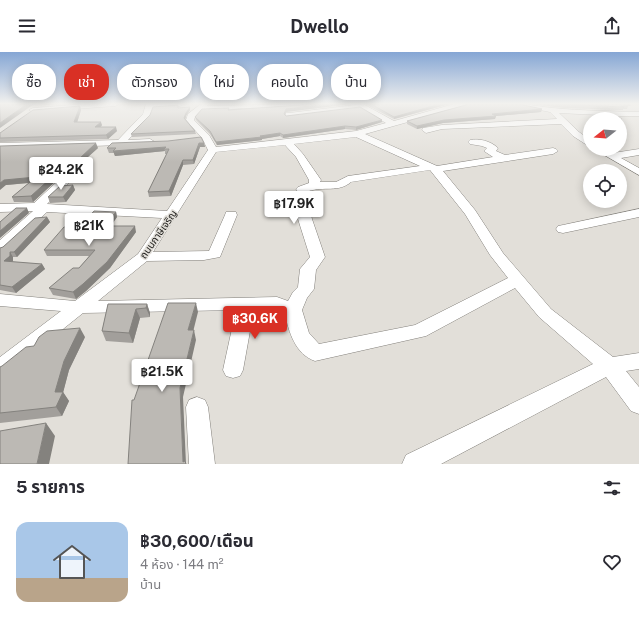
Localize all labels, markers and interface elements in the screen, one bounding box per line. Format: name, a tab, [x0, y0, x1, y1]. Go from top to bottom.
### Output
icon: menu	[16, 15, 38, 37]
icon: share	[601, 15, 623, 37]
text: Dwello	[290, 16, 349, 37]
chip: ซื้อ	[12, 64, 56, 100]
chip: เช่า	[64, 64, 109, 100]
chip: ตัวกรอง	[117, 64, 192, 100]
chip: ใหม่	[200, 64, 249, 100]
chip: คอนโด	[257, 64, 323, 100]
chip: บ้าน	[331, 64, 381, 100]
north arrow	[583, 112, 627, 156]
map controls	[583, 112, 627, 208]
pin: ฿24.2K	[28, 157, 94, 191]
text: ฿24.2K	[38, 162, 84, 177]
button: locate	[583, 164, 627, 208]
pin: ฿17.9K	[261, 191, 327, 225]
text: ฿17.9K	[273, 196, 315, 211]
street label: ถนนภาษีเจริญ	[137, 207, 179, 261]
pin: ฿21K	[65, 213, 113, 247]
text: ฿21K	[74, 218, 104, 233]
pin: ฿30.6K	[222, 306, 288, 340]
text: ฿30.6K	[232, 311, 278, 326]
pin: ฿21.5K	[129, 359, 195, 393]
text: ฿21.5K	[141, 364, 183, 379]
text: 5 รายการ	[16, 477, 85, 497]
icon: filters	[601, 477, 623, 499]
text: ฿30,600/เดือน	[140, 531, 254, 551]
icon: home	[48, 538, 96, 586]
icon: heart	[601, 551, 623, 573]
text: 4 ห้อง · 144 m²	[140, 557, 223, 572]
text: บ้าน	[140, 577, 161, 592]

